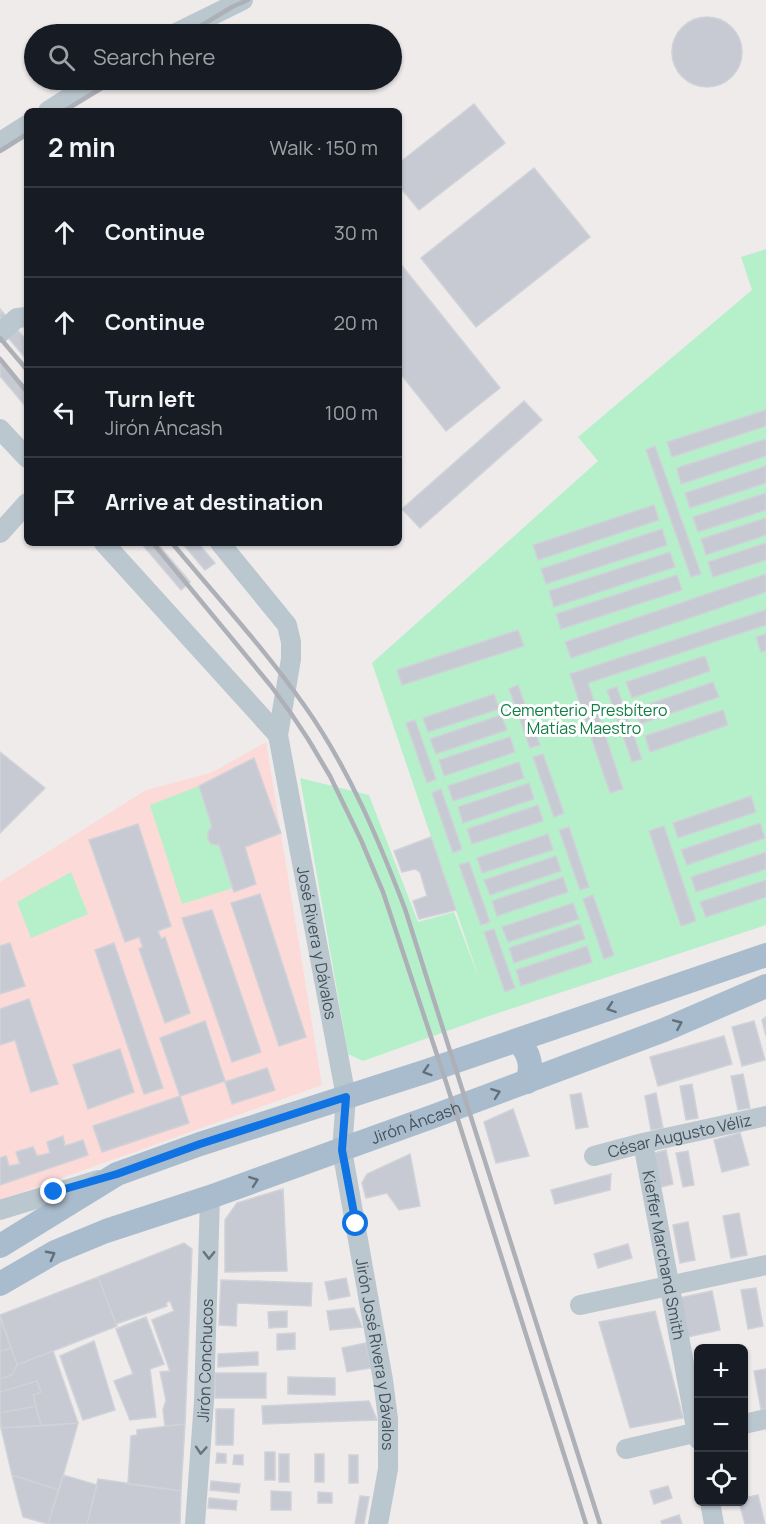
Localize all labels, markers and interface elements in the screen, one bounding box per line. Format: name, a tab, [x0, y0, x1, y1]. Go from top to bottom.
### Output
search box	[24, 24, 402, 90]
icon: search	[45, 41, 78, 74]
text: Search here	[93, 42, 215, 72]
text: 2 min	[48, 129, 116, 165]
text: Walk · 150 m	[269, 134, 378, 161]
icon: ahead	[48, 216, 81, 249]
text: Continue	[105, 217, 205, 247]
text: 30 m	[334, 219, 378, 246]
icon: ahead	[48, 306, 81, 339]
text: Continue	[105, 307, 205, 337]
text: 20 m	[333, 309, 378, 336]
text: Turn left	[105, 384, 195, 414]
icon: left	[48, 396, 81, 429]
text: 100 m	[325, 399, 378, 426]
text: Jirón Áncash	[105, 414, 223, 441]
icon: arrive	[48, 486, 81, 519]
text: Arrive at destination	[105, 487, 323, 517]
park label: Cementerio Presbítero Matías Maestro	[500, 699, 668, 739]
street label: José Rivera y Dávalos	[292, 864, 342, 1021]
one-way arrow	[607, 1001, 617, 1014]
one-way arrow	[672, 1019, 683, 1031]
one-way arrow	[422, 1064, 433, 1076]
one-way arrow	[490, 1088, 501, 1100]
street label: Jirón Áncash	[368, 1096, 464, 1149]
street label: César Augusto Véliz	[605, 1108, 754, 1163]
street label: Kieffer Marchand Smith	[637, 1169, 690, 1342]
one-way arrow	[248, 1176, 258, 1189]
route end	[40, 1178, 66, 1204]
route start	[342, 1210, 368, 1236]
one-way arrow	[45, 1251, 55, 1262]
one-way arrow	[203, 1251, 215, 1260]
street label: Jirón José Rivera y Dávalos	[350, 1256, 399, 1450]
street label: Jirón Conchucos	[191, 1298, 218, 1423]
map controls	[694, 1344, 748, 1506]
button: +	[694, 1344, 748, 1398]
button: −	[694, 1398, 748, 1452]
one-way arrow	[194, 1446, 207, 1455]
button: locate	[694, 1452, 748, 1506]

